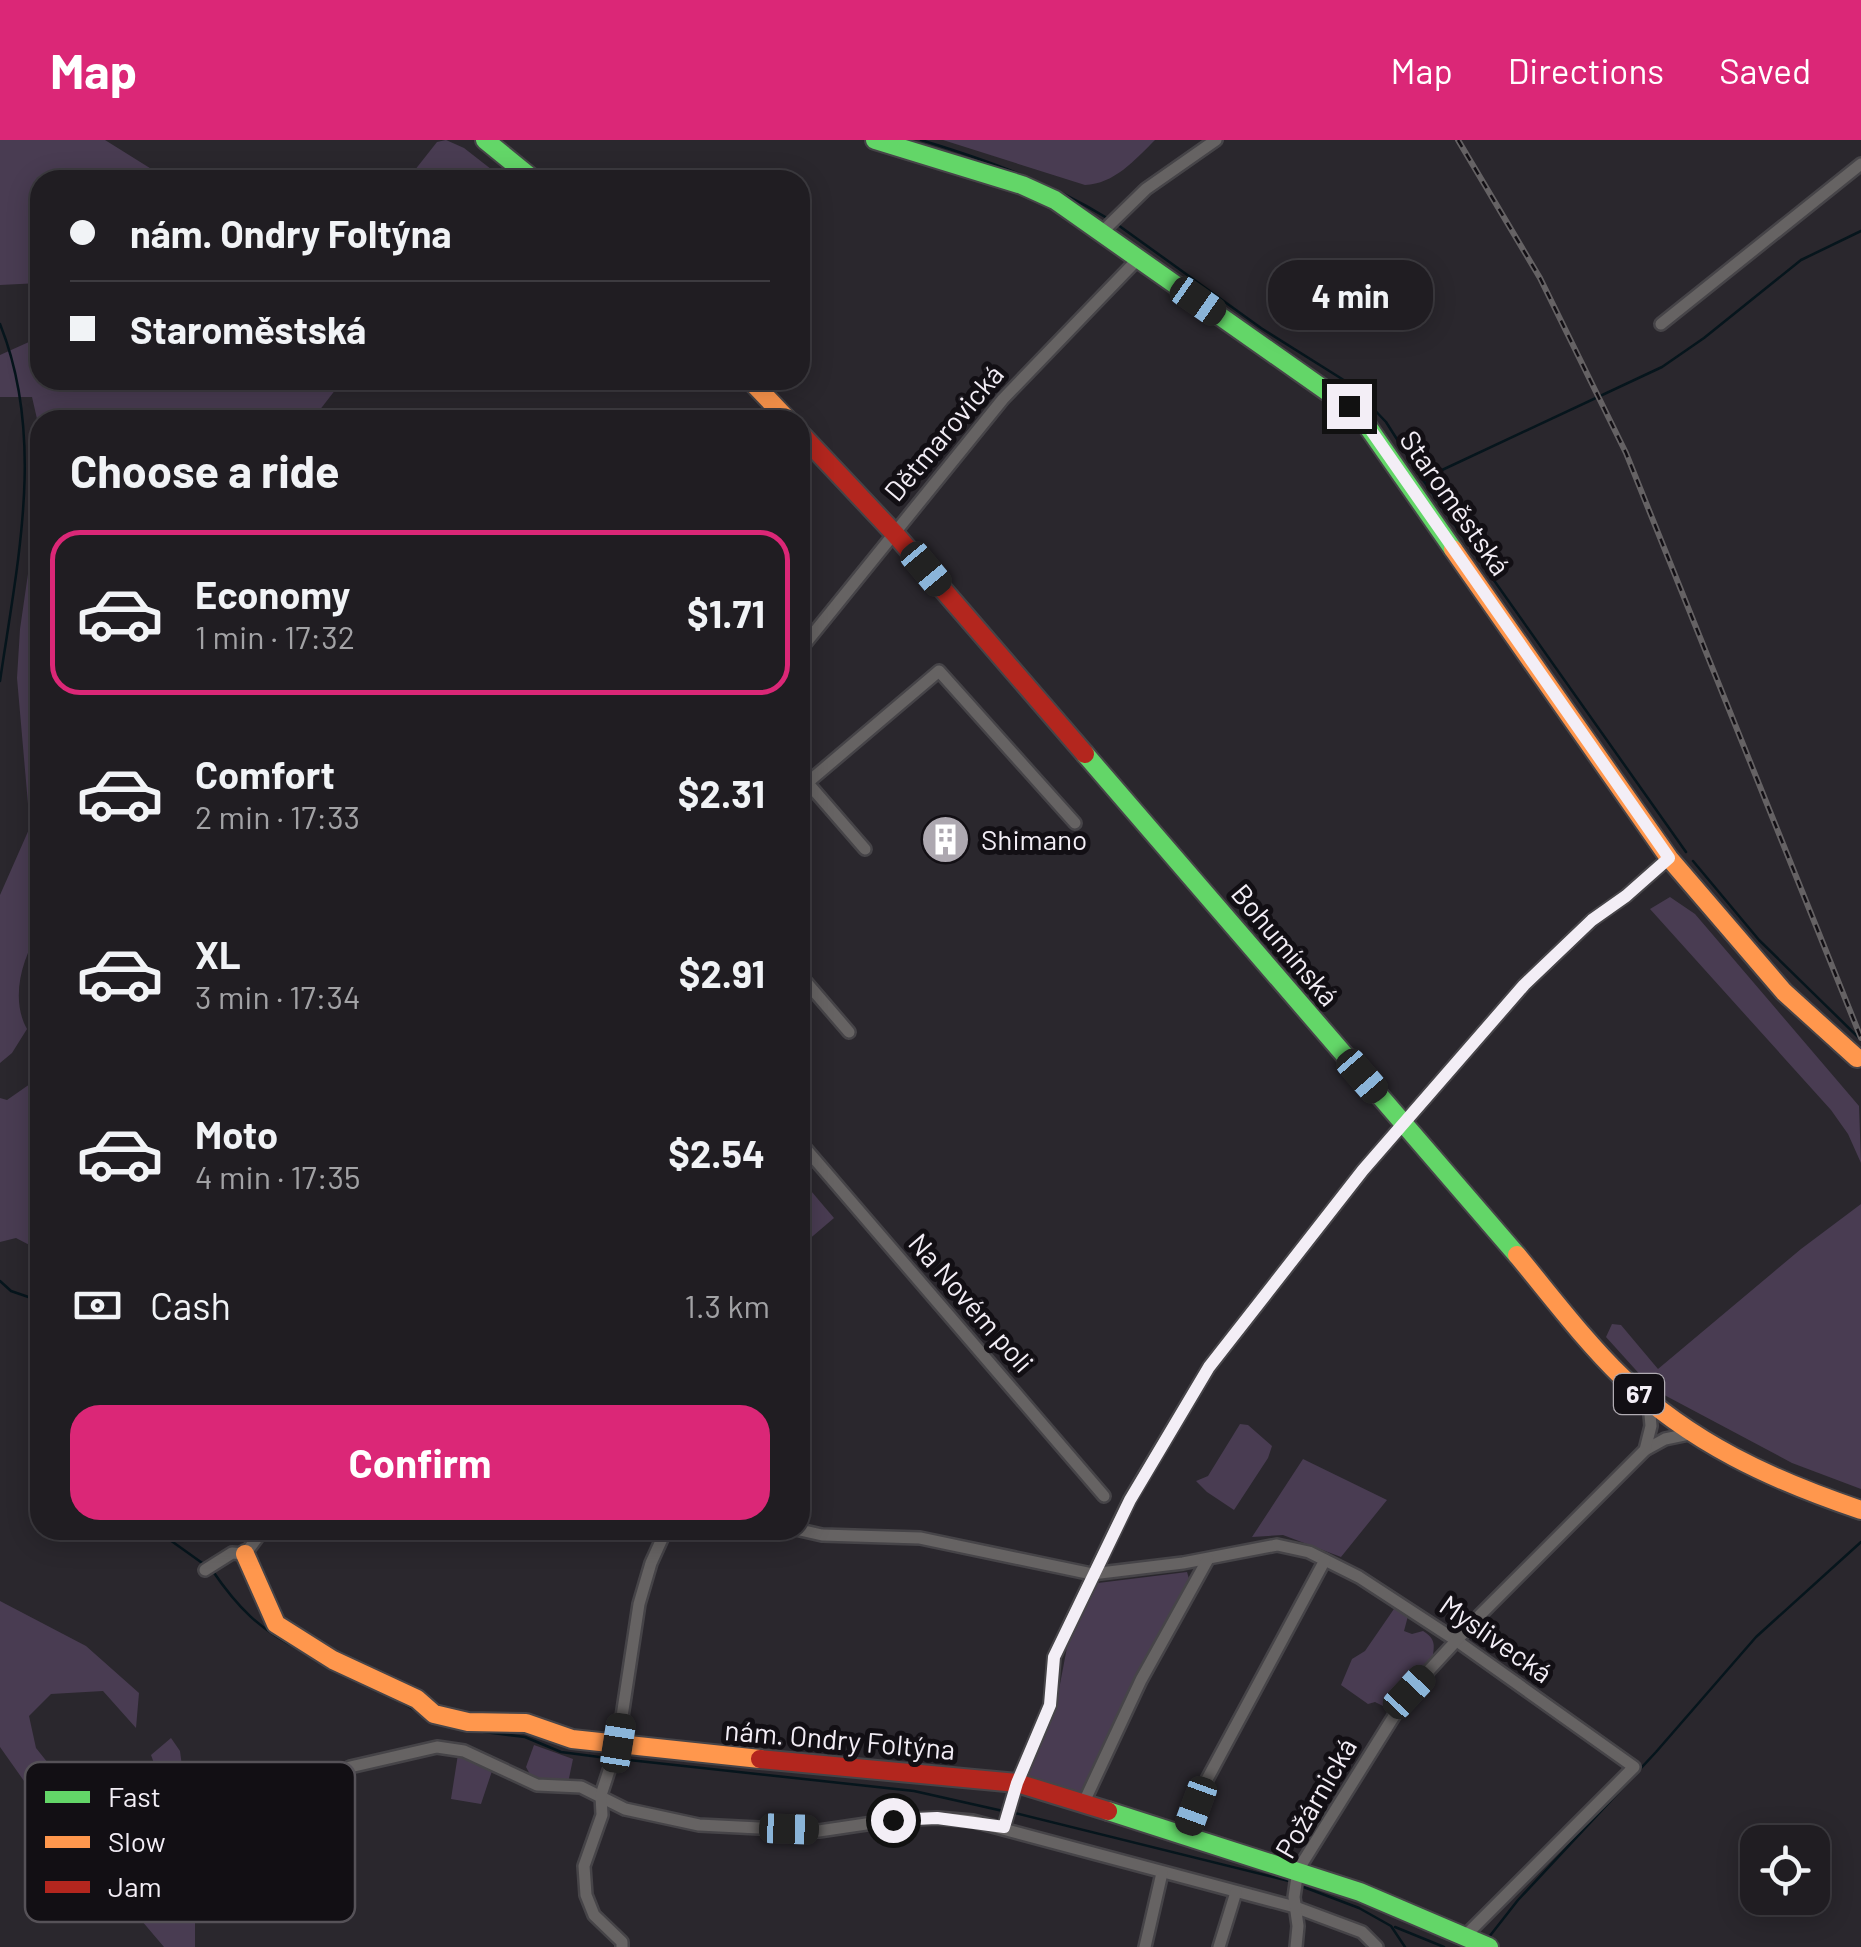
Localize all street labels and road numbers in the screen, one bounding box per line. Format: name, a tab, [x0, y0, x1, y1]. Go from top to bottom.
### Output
street label: Dětmarovická	[876, 357, 1010, 507]
street label: Staroměstská	[1393, 423, 1518, 581]
street label: Bohumínská	[1225, 877, 1347, 1012]
street label: Na Novém poli	[902, 1226, 1041, 1379]
road number: 67	[1614, 1374, 1664, 1414]
street label: Myslivecká	[1434, 1587, 1559, 1689]
street label: nám. Ondry Foltýna	[723, 1712, 957, 1766]
street label: Požárnická	[1267, 1731, 1363, 1864]

